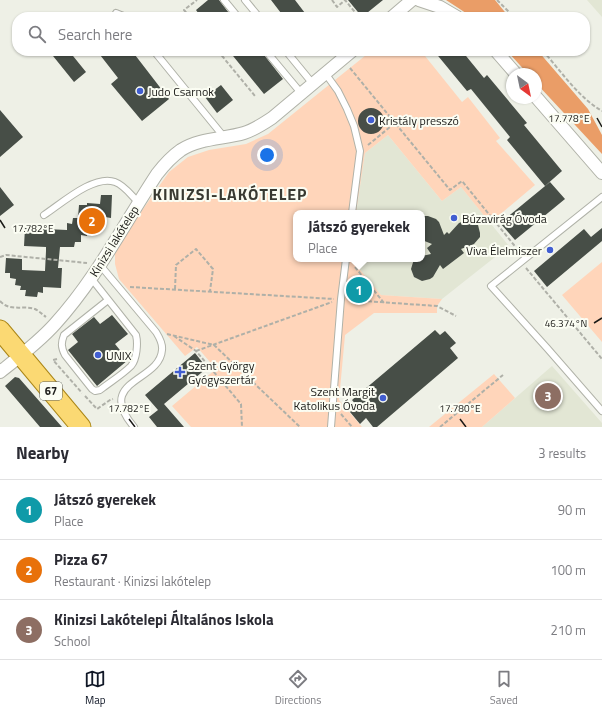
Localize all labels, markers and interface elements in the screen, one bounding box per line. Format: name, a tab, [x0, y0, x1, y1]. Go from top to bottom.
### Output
search box	[12, 12, 590, 56]
icon: search	[26, 23, 48, 45]
text: Search here	[58, 23, 132, 46]
north arrow	[506, 68, 542, 104]
place label: Judo Csarnok	[148, 82, 214, 101]
marker: Judo Csarnok	[135, 86, 145, 96]
place label: Kristály presszó	[379, 111, 459, 130]
text: 17.778°E	[548, 111, 590, 126]
marker: Kristály presszó	[366, 115, 376, 125]
your location	[257, 145, 277, 165]
district label: KINIZSI-LAKÓTELEP	[152, 182, 308, 206]
street label: Kinizsi lakótelep	[84, 202, 144, 280]
pin: 2	[79, 206, 105, 236]
place label: Búzavirág Óvoda	[462, 209, 547, 228]
popup	[293, 210, 425, 262]
marker: Búzavirág Óvoda	[449, 213, 459, 223]
text: Játszó gyerekek	[308, 215, 410, 238]
text: 17.782°E	[12, 221, 54, 236]
text: Place	[308, 238, 337, 258]
place label: Viva Élelmiszer	[466, 241, 542, 260]
marker: Viva Élelmiszer	[545, 245, 555, 255]
pin: 1	[346, 275, 372, 305]
text: 46.374°N	[545, 316, 587, 331]
place label: UNIX	[106, 346, 132, 365]
marker: UNIX	[93, 350, 103, 360]
place label: Szent György Gyógyszertár	[188, 356, 255, 389]
marker: Szent György Gyógyszertár	[175, 367, 185, 377]
pin: 3	[535, 381, 561, 411]
road number: 67	[40, 382, 62, 400]
place label: Szent Margit Katolikus Óvoda	[294, 382, 376, 415]
marker: Szent Margit Katolikus Óvoda	[378, 393, 388, 403]
text: 17.782°E	[108, 401, 150, 416]
text: 17.780°E	[439, 401, 481, 416]
text: Nearby	[16, 440, 69, 466]
text: 3 results	[538, 443, 586, 463]
text: Játszó gyerekek	[54, 488, 156, 511]
text: 1	[25, 500, 33, 520]
text: 90 m	[558, 500, 586, 520]
text: Place	[54, 511, 83, 531]
text: Pizza 67	[54, 548, 108, 571]
text: 2	[25, 560, 33, 580]
text: 100 m	[550, 560, 586, 580]
text: Restaurant · Kinizsi lakótelep	[54, 571, 211, 591]
text: Kinizsi Lakótelepi Általános Iskola	[54, 608, 274, 631]
text: 3	[25, 620, 33, 640]
text: 210 m	[550, 620, 586, 640]
text: School	[54, 631, 90, 651]
tab: Map	[84, 668, 106, 708]
tab: Directions	[275, 668, 321, 708]
tab: Saved	[490, 668, 518, 708]

